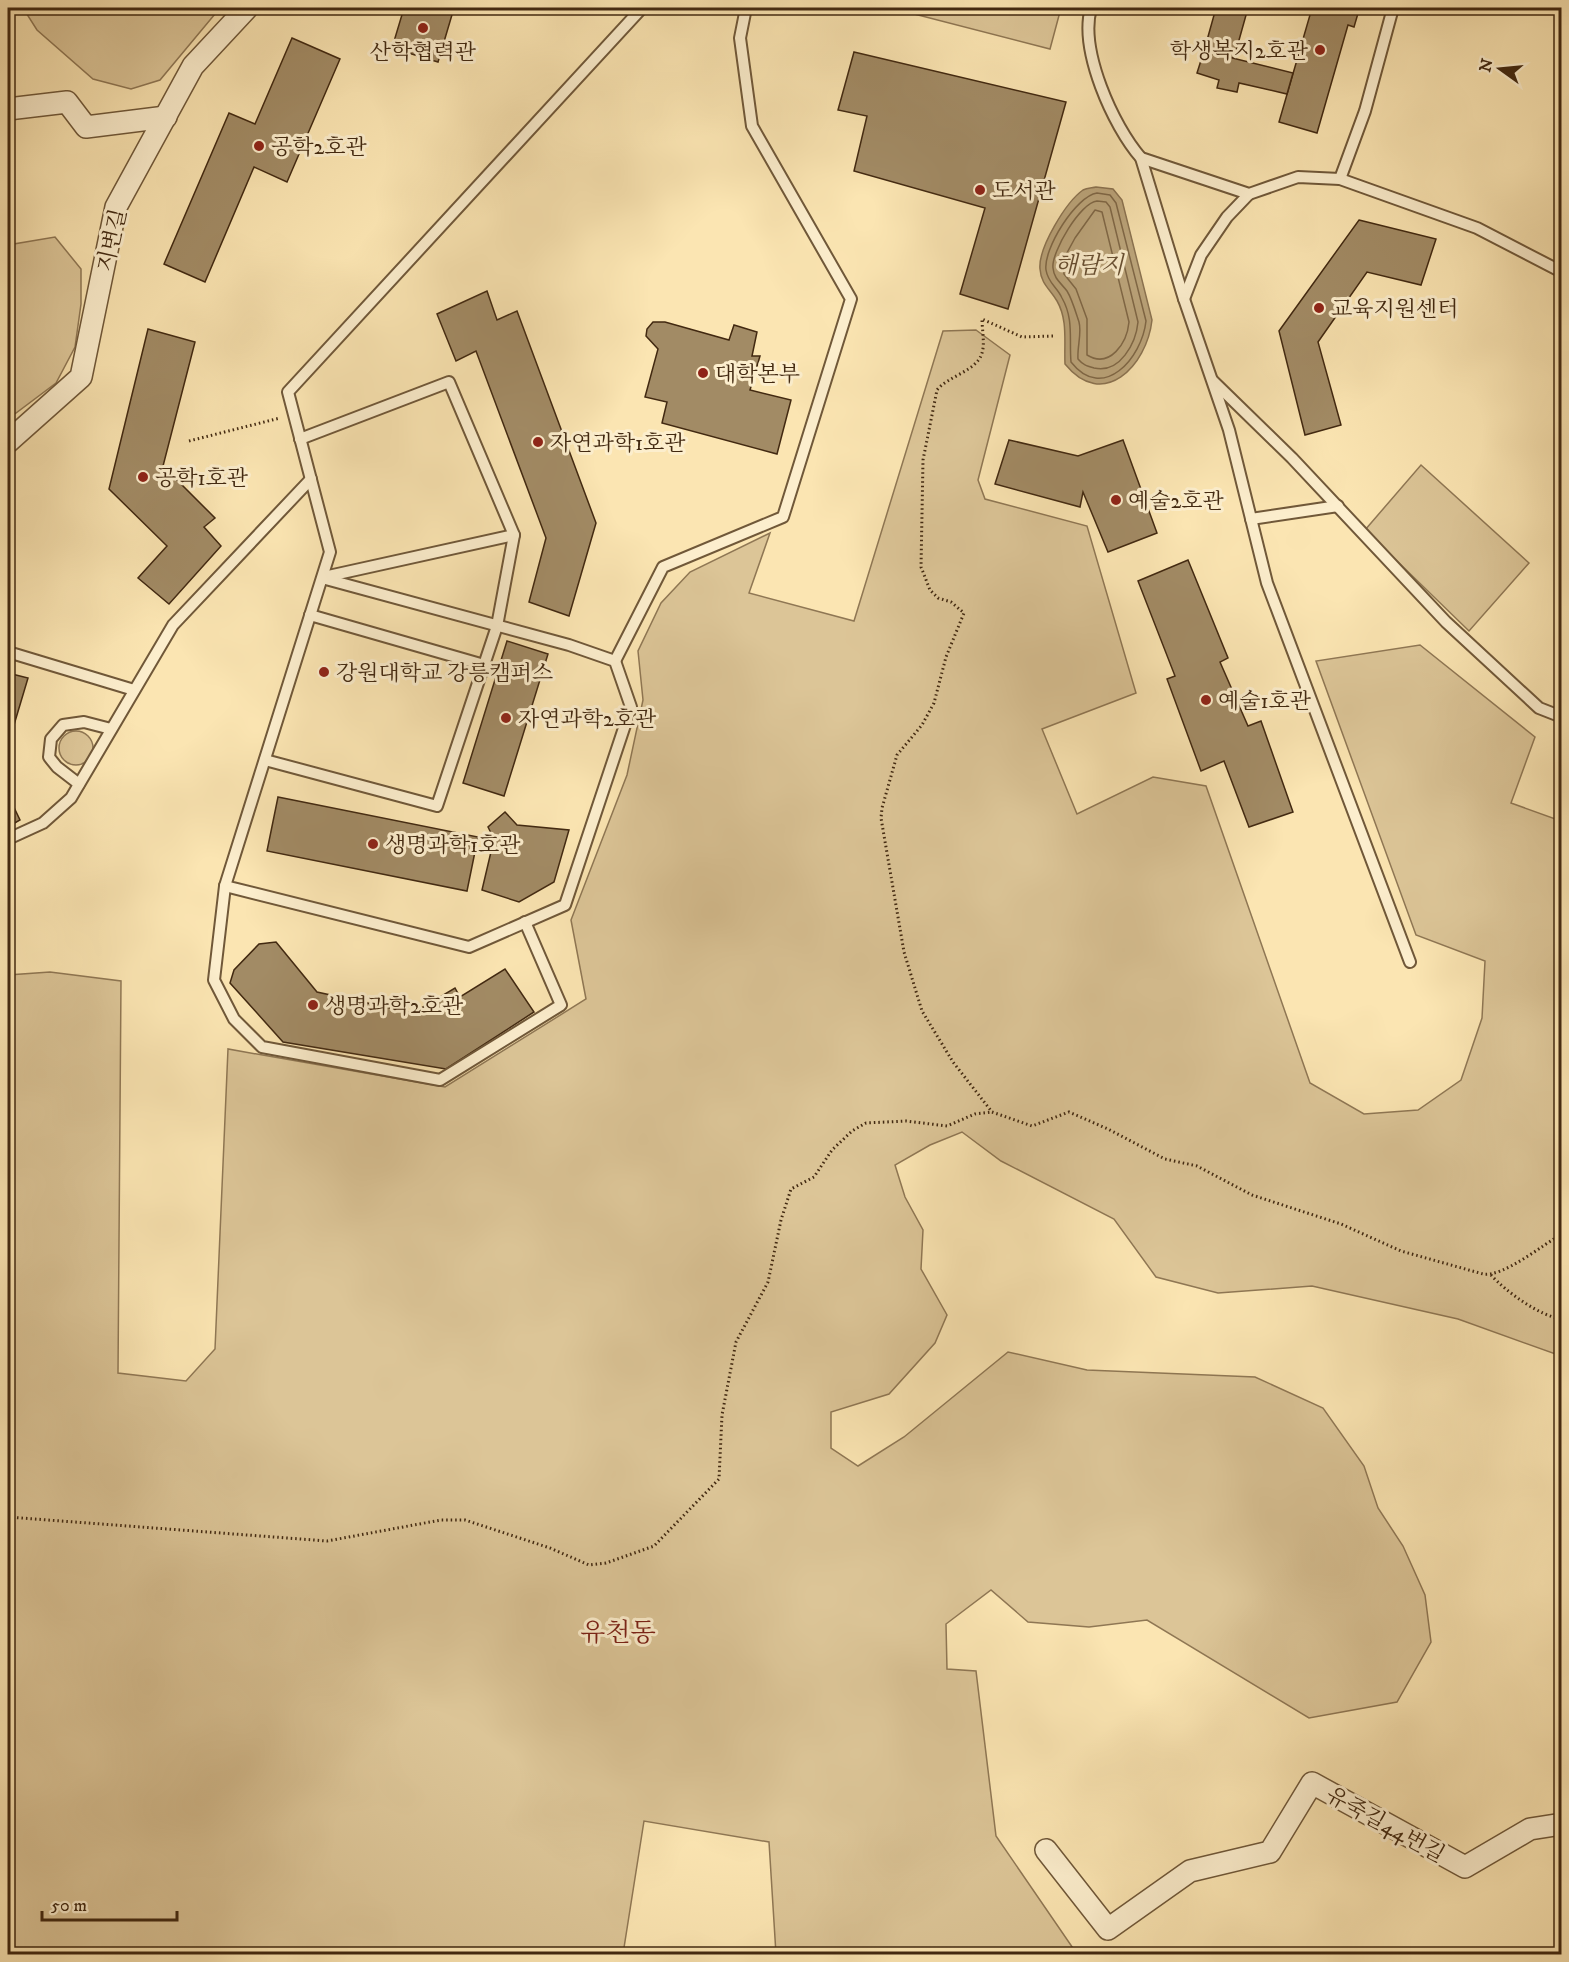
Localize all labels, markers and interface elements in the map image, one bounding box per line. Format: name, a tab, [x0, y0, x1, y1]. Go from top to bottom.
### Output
marker: 산학협력관	[416, 21, 430, 35]
place label: 학생복지2호관	[1170, 38, 1309, 65]
place label: 산학협력관	[370, 39, 477, 66]
north arrow	[1470, 39, 1530, 99]
marker: 학생복지2호관	[1313, 43, 1327, 57]
text: N	[1475, 56, 1498, 74]
place label: 공학2호관	[271, 134, 368, 161]
marker: 공학2호관	[252, 139, 266, 153]
place label: 도서관	[992, 178, 1057, 205]
marker: 도서관	[973, 183, 987, 197]
street label: 지변길	[92, 206, 133, 274]
water label: 해람지	[1054, 251, 1126, 281]
place label: 교육지원센터	[1331, 296, 1459, 323]
marker: 교육지원센터	[1312, 301, 1326, 315]
place label: 대학본부	[715, 361, 800, 388]
marker: 대학본부	[696, 366, 710, 380]
place label: 자연과학1호관	[550, 430, 686, 457]
marker: 자연과학1호관	[531, 435, 545, 449]
place label: 공학1호관	[155, 465, 249, 492]
marker: 공학1호관	[136, 470, 150, 484]
place label: 예술2호관	[1128, 488, 1225, 515]
marker: 예술2호관	[1109, 493, 1123, 507]
place label: 강원대학교 강릉캠퍼스	[336, 660, 553, 687]
marker: 강원대학교 강릉캠퍼스	[317, 665, 331, 679]
place label: 예술1호관	[1218, 688, 1312, 715]
marker: 예술1호관	[1199, 693, 1213, 707]
place label: 자연과학2호관	[518, 706, 657, 733]
marker: 자연과학2호관	[499, 711, 513, 725]
place label: 생명과학1호관	[385, 832, 521, 859]
marker: 생명과학1호관	[366, 837, 380, 851]
place label: 생명과학2호관	[325, 993, 464, 1020]
marker: 생명과학2호관	[306, 998, 320, 1012]
district label: 유천동	[580, 1617, 656, 1650]
street label: 유죽길44번길	[1321, 1782, 1449, 1869]
scale bar	[42, 1884, 177, 1922]
text: 50 m	[51, 1895, 87, 1917]

